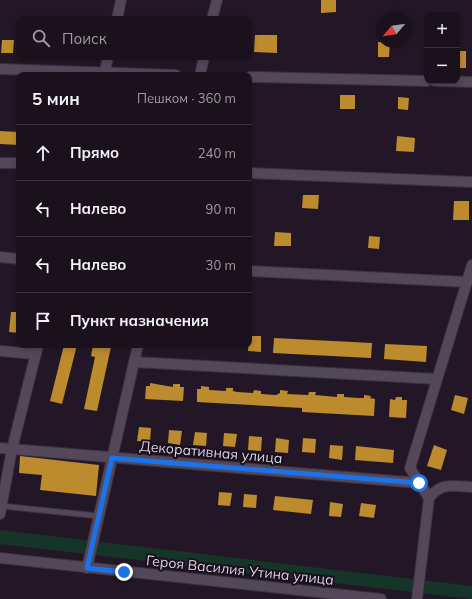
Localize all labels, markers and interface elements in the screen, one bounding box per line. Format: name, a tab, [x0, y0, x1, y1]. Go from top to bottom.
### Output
north arrow	[376, 12, 412, 48]
map controls	[424, 12, 460, 84]
button: +	[424, 12, 460, 48]
search box	[16, 16, 252, 60]
icon: search	[30, 27, 52, 49]
text: Поиск	[62, 29, 107, 48]
button: −	[424, 48, 460, 84]
text: 5 мин	[32, 88, 80, 109]
text: Пешком · 360 m	[137, 90, 236, 106]
icon: ahead	[32, 142, 54, 164]
text: Прямо	[70, 143, 119, 162]
text: 240 m	[198, 145, 236, 161]
icon: left	[32, 198, 54, 220]
text: Налево	[70, 199, 126, 218]
text: 90 m	[206, 201, 236, 217]
icon: left	[32, 254, 54, 276]
text: Налево	[70, 255, 126, 274]
text: 30 m	[206, 257, 236, 273]
icon: arrive	[32, 310, 54, 332]
text: Пункт назначения	[70, 311, 209, 330]
street label: Декоративная улица	[139, 437, 283, 467]
route start	[410, 474, 428, 492]
street label: Героя Василия Утина улица	[145, 551, 335, 589]
route end	[115, 563, 133, 581]

